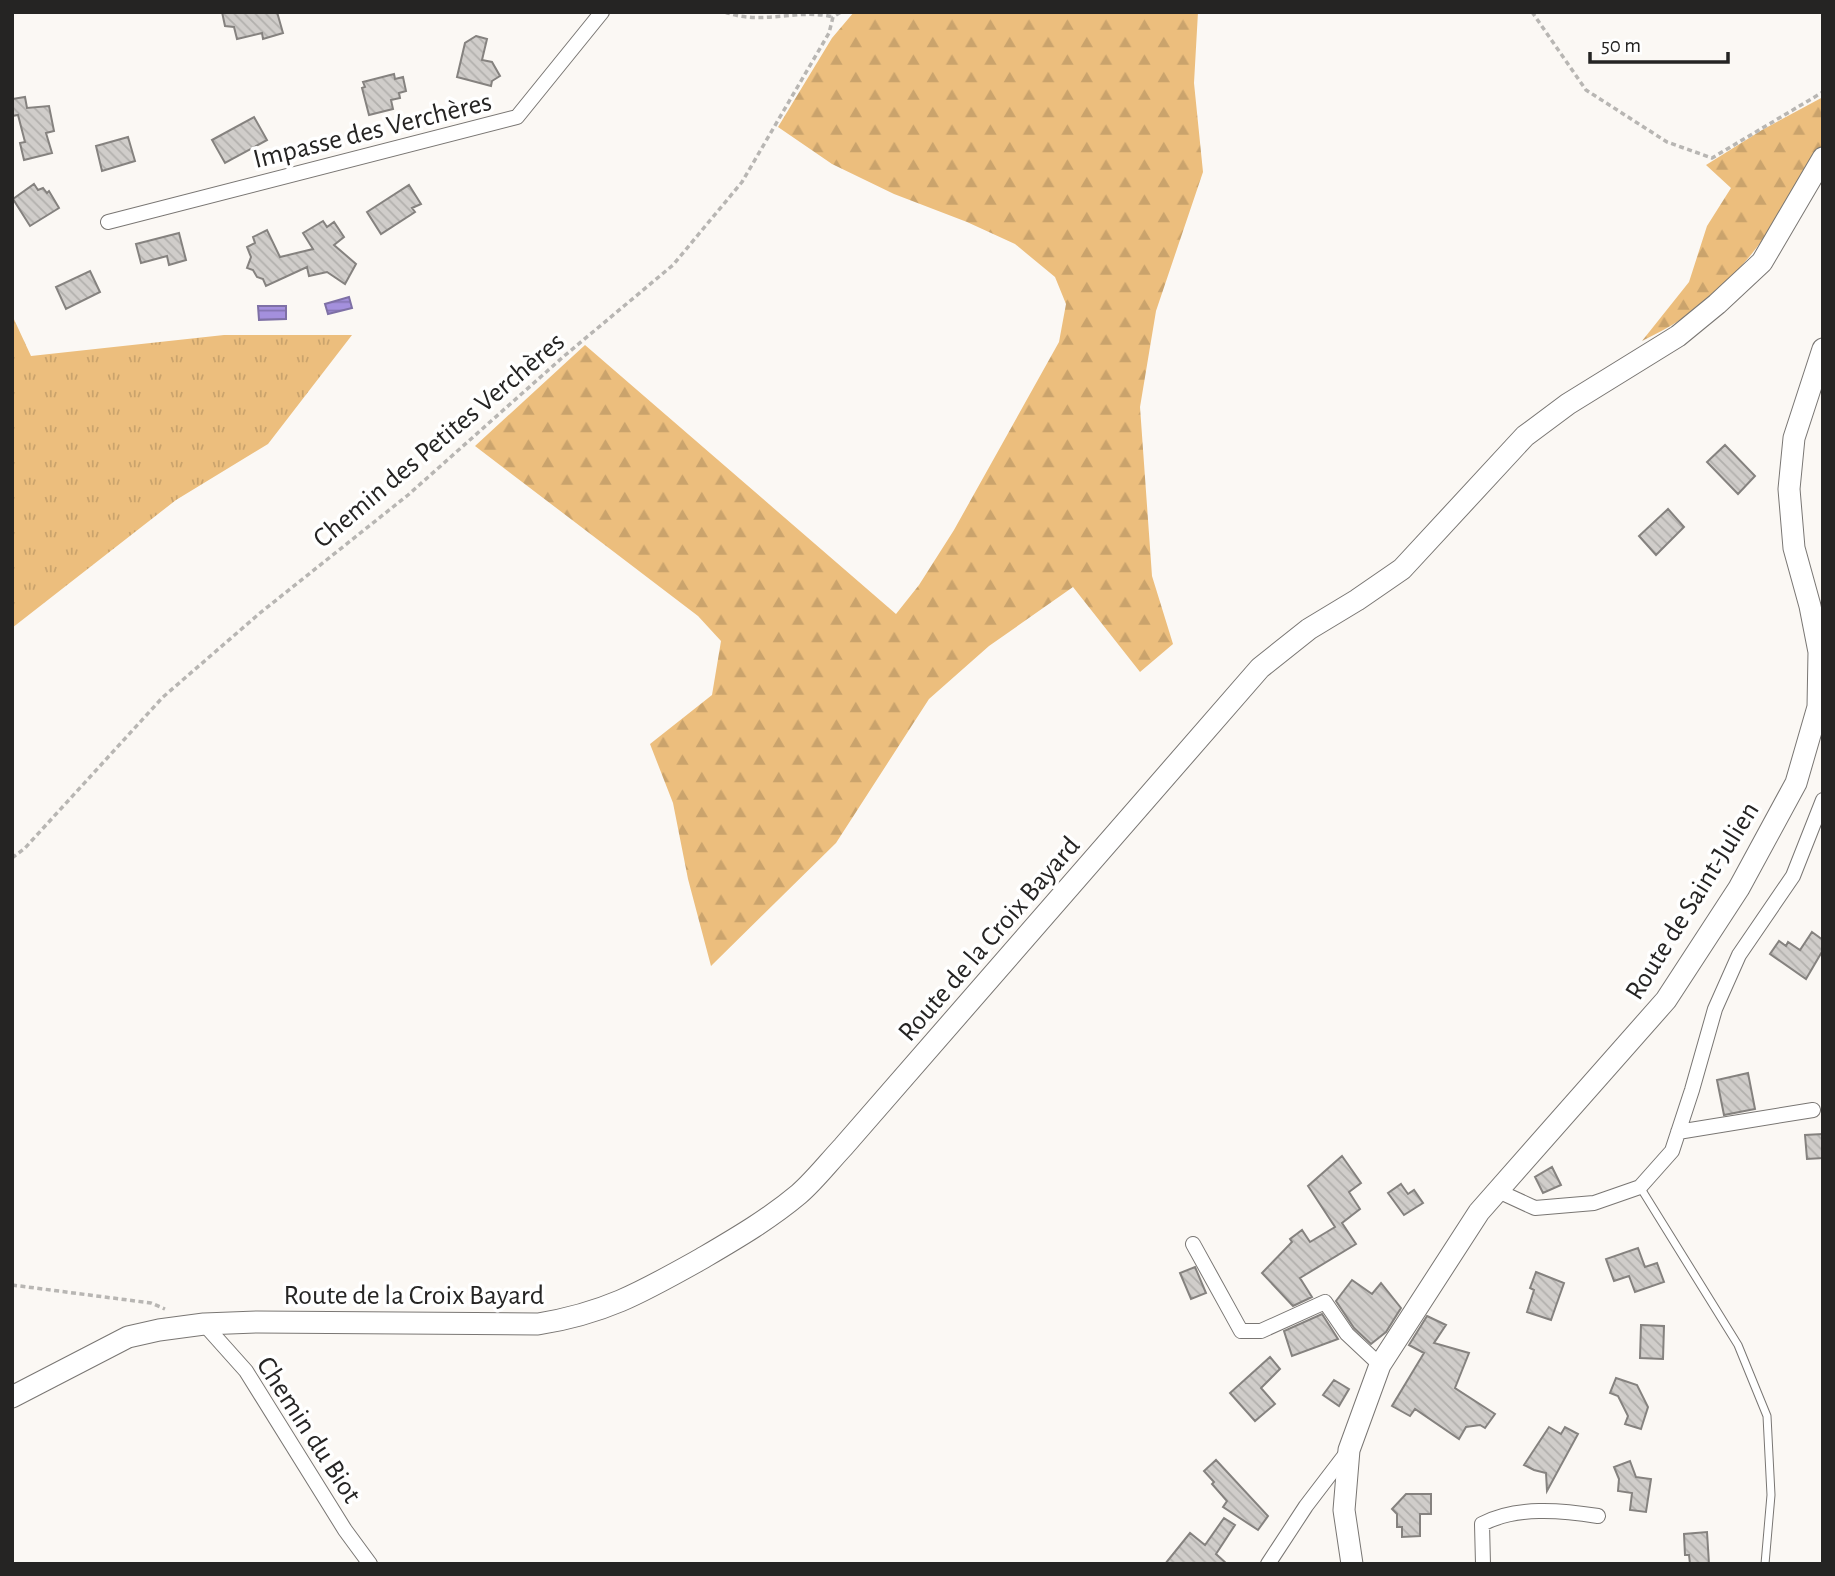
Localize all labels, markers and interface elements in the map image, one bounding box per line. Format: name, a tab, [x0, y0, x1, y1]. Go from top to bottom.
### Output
scale bar	[1590, 21, 1728, 65]
text: 50 m	[1601, 35, 1641, 56]
street label: Impasse des Verchères	[250, 88, 494, 174]
street label: Chemin des Petites Verchères	[308, 328, 570, 553]
street label: Route de Saint-Julien	[1621, 797, 1765, 1005]
street label: Route de la Croix Bayard	[893, 832, 1086, 1047]
street label: Route de la Croix Bayard	[284, 1282, 544, 1310]
street label: Chemin du Biot	[251, 1352, 366, 1508]

